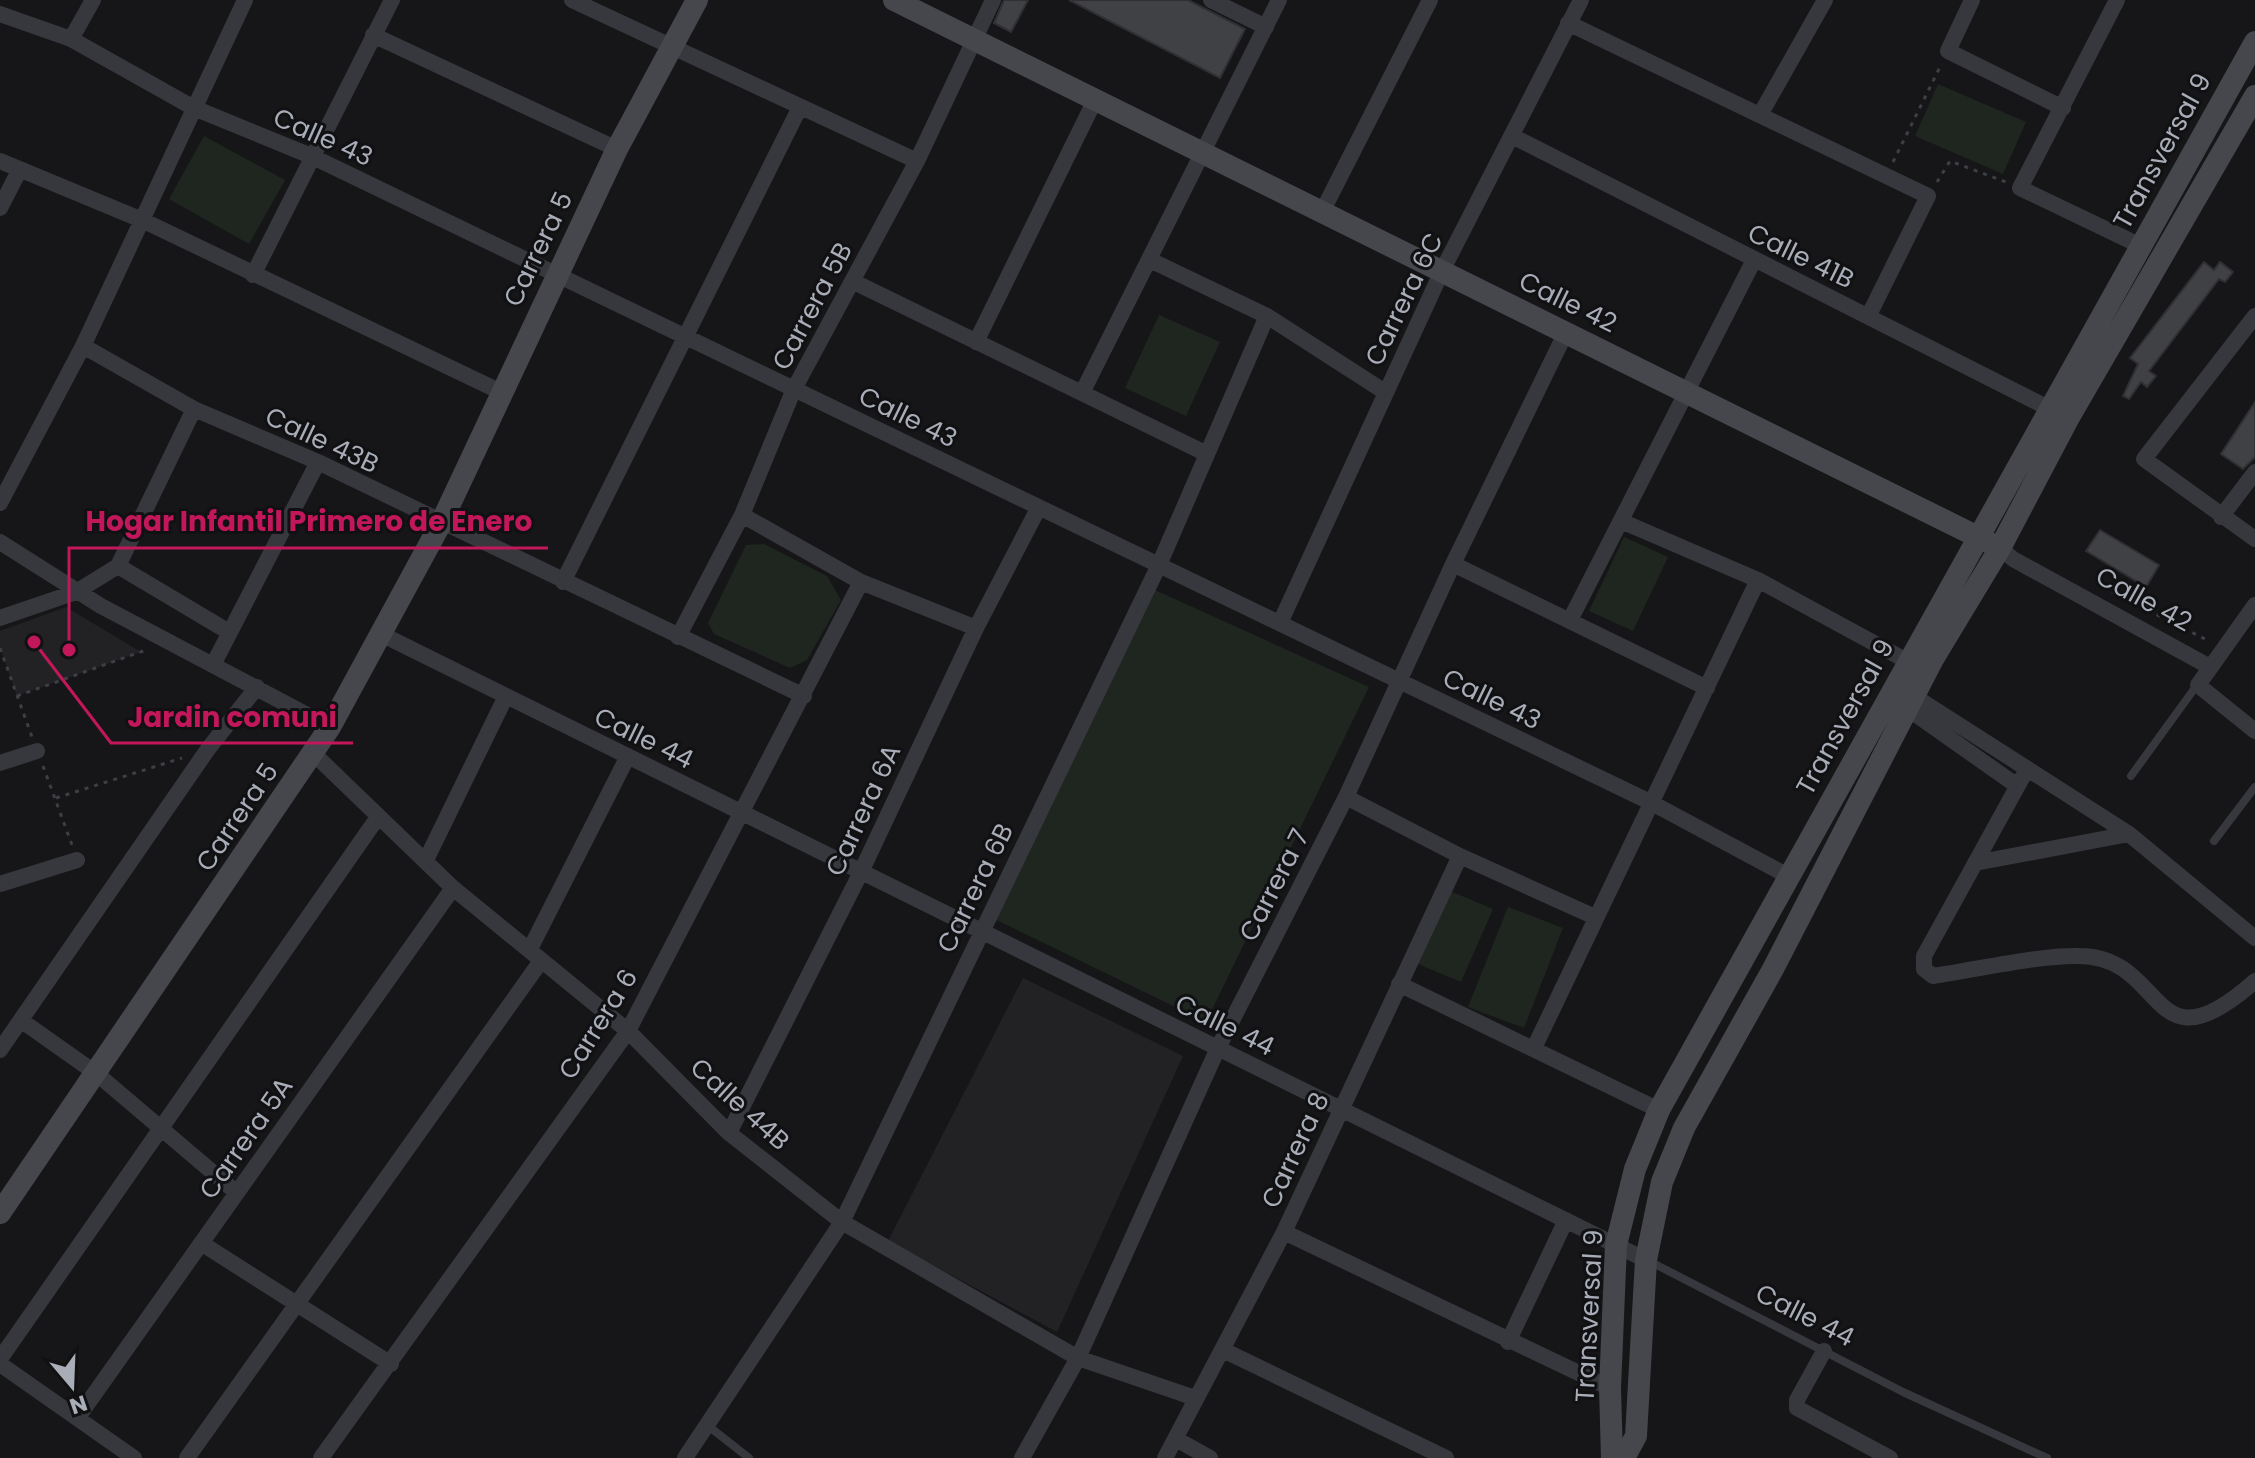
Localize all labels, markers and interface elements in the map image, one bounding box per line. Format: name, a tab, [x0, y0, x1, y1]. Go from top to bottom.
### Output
street label: Transversal 9	[2104, 67, 2220, 235]
street label: Calle 43	[268, 99, 378, 175]
street label: Carrera 5	[495, 186, 581, 312]
street label: Calle 41B	[1742, 215, 1860, 297]
street label: Carrera 6C	[1356, 226, 1452, 372]
street label: Carrera 5B	[763, 236, 861, 376]
street label: Calle 42	[1513, 263, 1623, 341]
street label: Calle 43	[853, 378, 963, 456]
street label: Calle 43B	[260, 398, 384, 482]
callout: Hogar Infantil Primero de Enero	[69, 496, 548, 548]
text: Hogar Infantil Primero de Enero	[86, 502, 533, 541]
street label: Calle 42	[2089, 558, 2199, 640]
street label: Transversal 9	[1787, 633, 1903, 801]
street label: Calle 43	[1437, 660, 1547, 738]
callout: Jardin comuni	[111, 691, 353, 743]
text: Jardin comuni	[127, 698, 337, 737]
street label: Calle 44	[588, 699, 700, 777]
street label: Carrera 6A	[817, 738, 909, 882]
street label: Carrera 5	[187, 756, 287, 878]
street label: Carrera 6B	[928, 817, 1022, 959]
street label: Carrera 7	[1230, 823, 1318, 947]
street label: Carrera 6	[550, 962, 646, 1086]
street label: Calle 44	[1169, 986, 1281, 1064]
street label: Calle 44B	[683, 1050, 797, 1158]
street label: Carrera 5A	[191, 1070, 301, 1206]
street label: Carrera 8	[1253, 1086, 1337, 1214]
street label: Transversal 9	[1567, 1229, 1611, 1403]
street label: Calle 44	[1750, 1275, 1860, 1355]
north arrow	[32, 1346, 112, 1426]
text: N	[65, 1387, 91, 1422]

